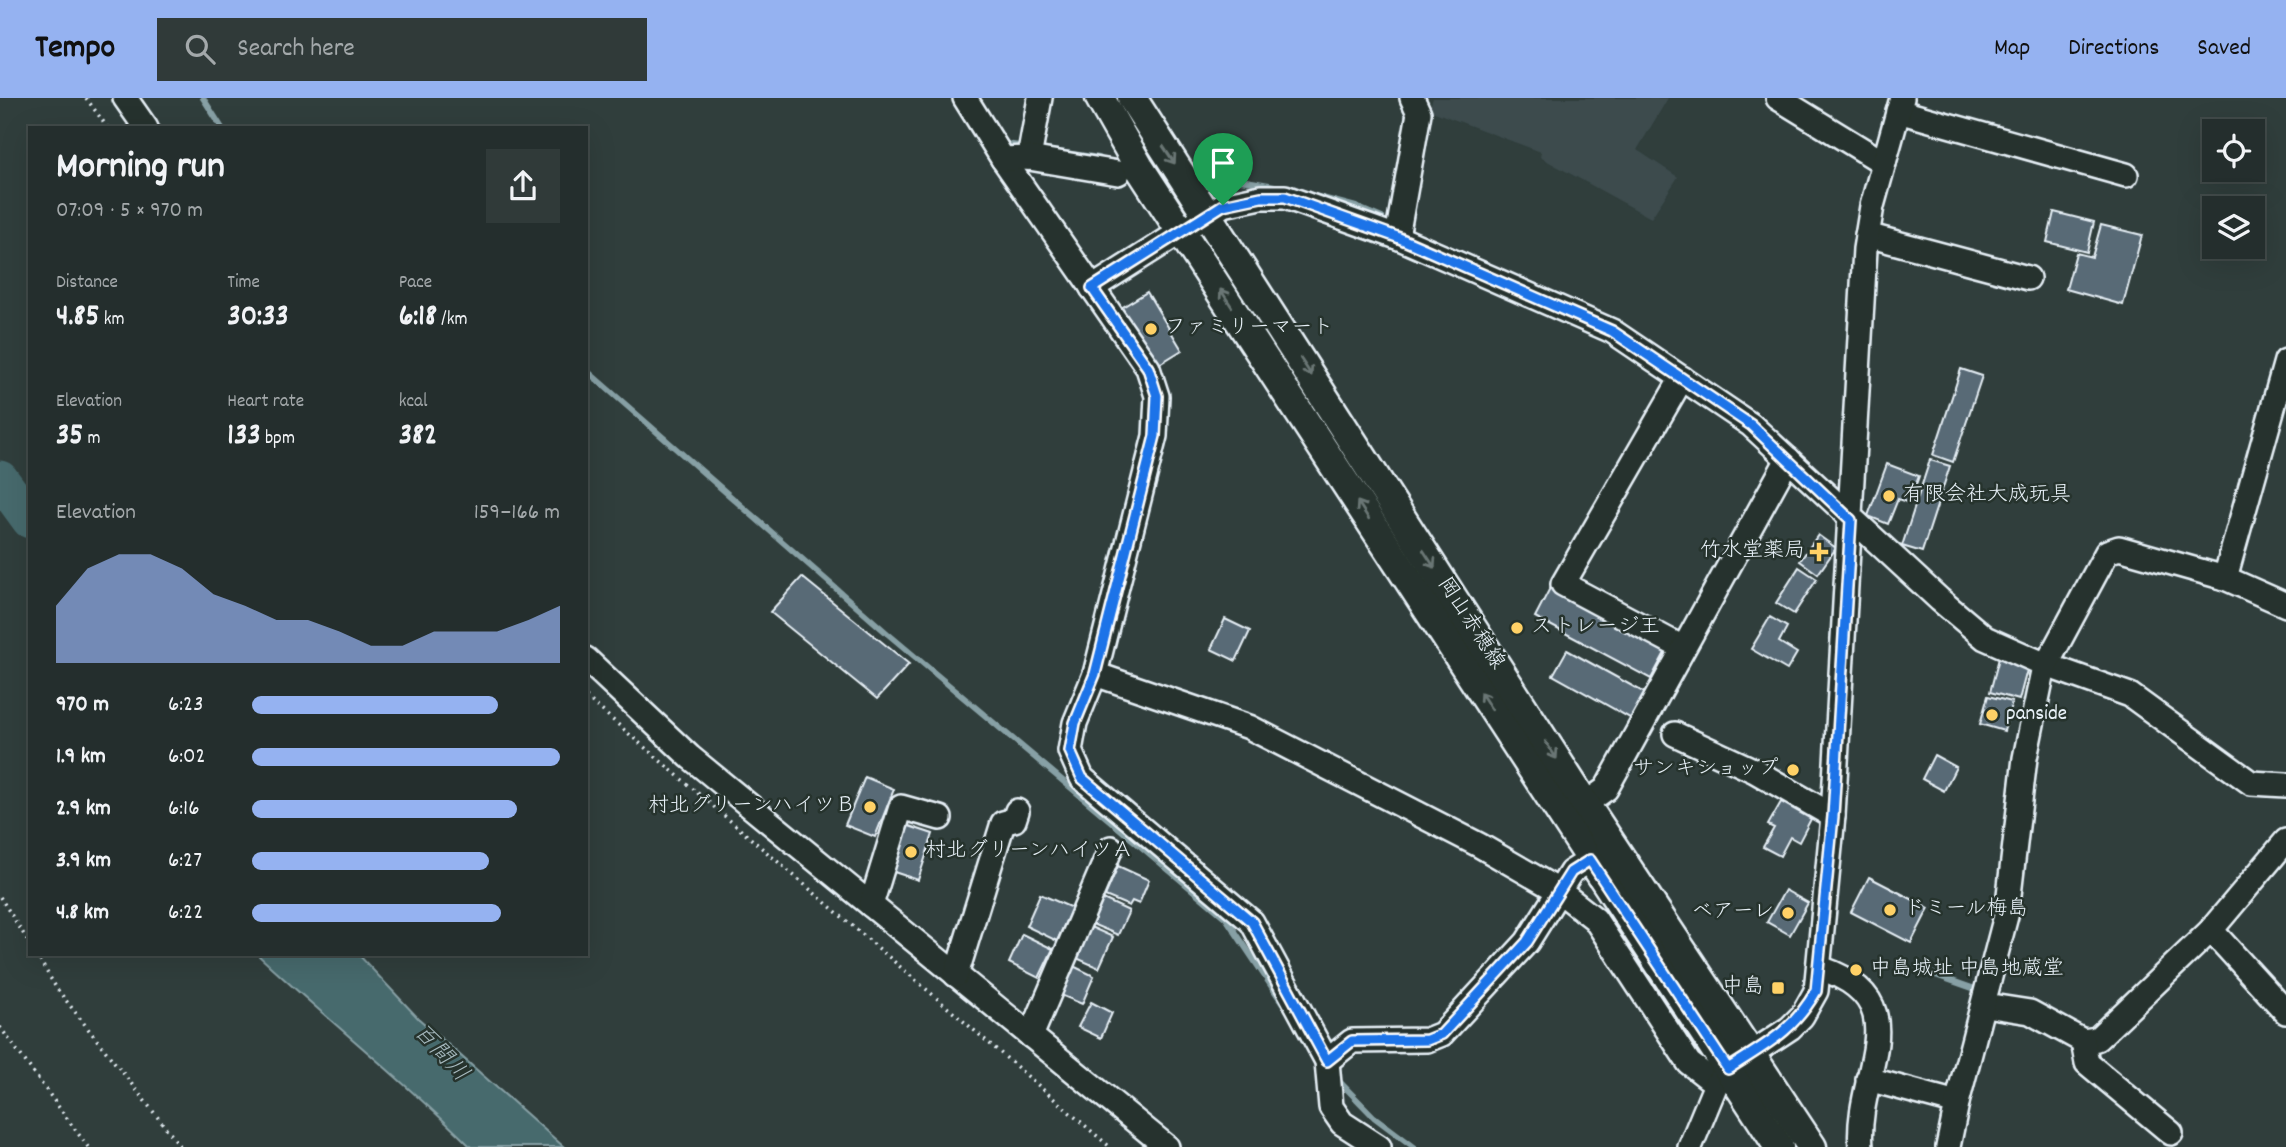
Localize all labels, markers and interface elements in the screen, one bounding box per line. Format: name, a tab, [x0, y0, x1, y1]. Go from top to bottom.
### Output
search box	[157, 18, 647, 81]
text: Tempo	[35, 26, 115, 73]
icon: search	[181, 30, 219, 68]
text: Search here	[237, 31, 355, 68]
text: Map	[1994, 32, 2030, 66]
text: Directions	[2068, 32, 2159, 66]
text: Saved	[2197, 32, 2251, 66]
map controls	[2202, 119, 2265, 259]
button: locate	[2202, 119, 2265, 182]
pin	[1193, 133, 1253, 205]
text: Morning run	[56, 141, 225, 196]
icon: arrive	[1204, 144, 1242, 182]
one-way arrow	[1162, 145, 1176, 164]
button: share	[486, 149, 560, 223]
text: 07:09 · 5 × 970 m	[56, 195, 203, 228]
button: layers	[2202, 196, 2265, 259]
text: Distance	[56, 270, 118, 297]
text: Time	[227, 270, 260, 297]
text: Pace	[399, 270, 432, 297]
one-way arrow	[1218, 289, 1233, 308]
text: 4.85	[56, 297, 99, 340]
text: 30:33	[227, 297, 289, 340]
text: 6:18	[399, 297, 437, 340]
text: km	[99, 307, 125, 334]
text: /km	[437, 307, 468, 334]
place label: ファミリーマート	[1165, 314, 1333, 344]
marker: ファミリーマート	[1143, 321, 1159, 337]
one-way arrow	[1299, 357, 1314, 376]
text: Elevation	[56, 389, 122, 416]
text: Heart rate	[227, 389, 304, 416]
text: kcal	[399, 389, 428, 416]
text: 35	[56, 416, 83, 459]
text: 133	[227, 416, 261, 459]
text: 382	[399, 416, 437, 459]
text: m	[83, 426, 101, 453]
text: bpm	[261, 426, 295, 453]
place label: 有限会社大成玩具	[1903, 481, 2071, 511]
marker: 有限会社大成玩具	[1881, 488, 1897, 504]
text: Elevation	[56, 497, 136, 530]
text: 159–166 m	[474, 497, 560, 530]
one-way arrow	[1355, 500, 1369, 520]
place label: 竹水堂薬局	[1700, 537, 1805, 567]
marker: 竹水堂薬局	[1811, 544, 1827, 560]
one-way arrow	[1422, 548, 1436, 568]
street label: 岡山赤穂線	[1429, 572, 1511, 676]
place label: ストレージ王	[1531, 613, 1660, 643]
marker: ストレージ王	[1509, 620, 1525, 636]
text: 970 m	[56, 689, 109, 722]
text: 6:23	[168, 689, 203, 722]
one-way arrow	[1479, 691, 1493, 711]
place label: panside	[2006, 700, 2067, 730]
marker: panside	[1984, 707, 2000, 723]
one-way arrow	[1544, 740, 1558, 760]
text: 1.9 km	[56, 741, 106, 774]
text: 6:02	[168, 741, 206, 774]
place label: サンキショップ	[1633, 755, 1779, 785]
marker: サンキショップ	[1785, 762, 1801, 778]
place label: 村北グリーンハイツＢ	[648, 792, 856, 822]
text: 2.9 km	[56, 793, 111, 826]
text: 6:16	[168, 793, 199, 826]
marker: 村北グリーンハイツＢ	[862, 799, 878, 815]
place label: 村北グリーンハイツＡ	[925, 837, 1133, 867]
marker: 村北グリーンハイツＡ	[903, 844, 919, 860]
text: 3.9 km	[56, 845, 111, 878]
text: 6:27	[168, 845, 202, 878]
place label: ドミール梅島	[1904, 895, 2028, 925]
text: 4.8 km	[56, 897, 109, 930]
text: 6:22	[168, 897, 203, 930]
place label: ベアーレ	[1692, 898, 1774, 928]
marker: ドミール梅島	[1882, 902, 1898, 918]
marker: ベアーレ	[1780, 905, 1796, 921]
place label: 中島城址 中島地蔵堂	[1870, 955, 2064, 985]
marker: 中島城址 中島地蔵堂	[1848, 962, 1864, 978]
place label: 中島	[1722, 973, 1764, 1003]
marker: 中島	[1770, 980, 1786, 996]
water label: 百間川	[404, 1018, 476, 1090]

